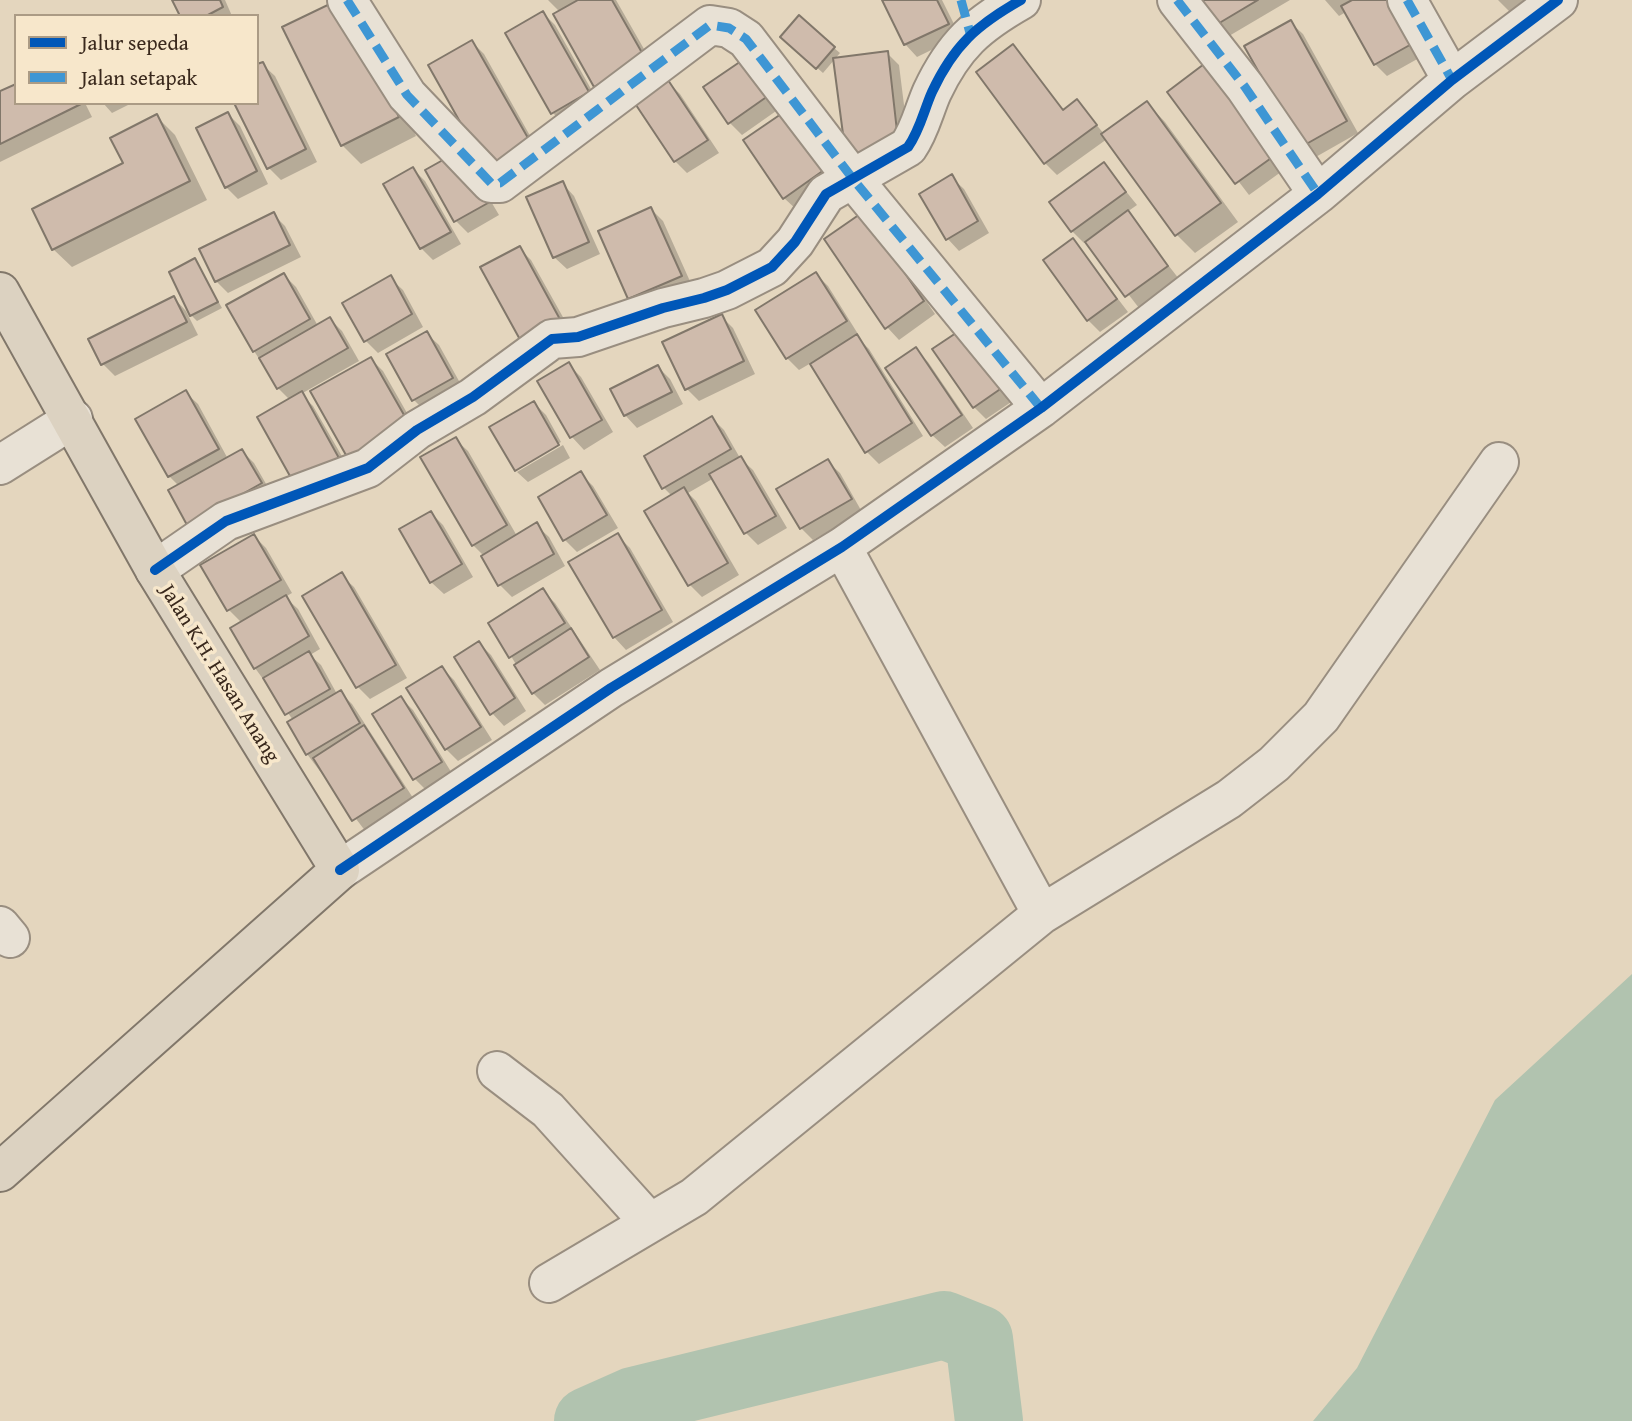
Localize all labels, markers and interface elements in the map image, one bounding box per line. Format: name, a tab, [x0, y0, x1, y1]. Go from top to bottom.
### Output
legend	[14, 14, 259, 105]
text: Jalur sepeda	[81, 27, 189, 58]
text: Jalan setapak	[81, 62, 197, 93]
street label: Jalan K.H. Hasan Anang	[154, 580, 284, 768]

